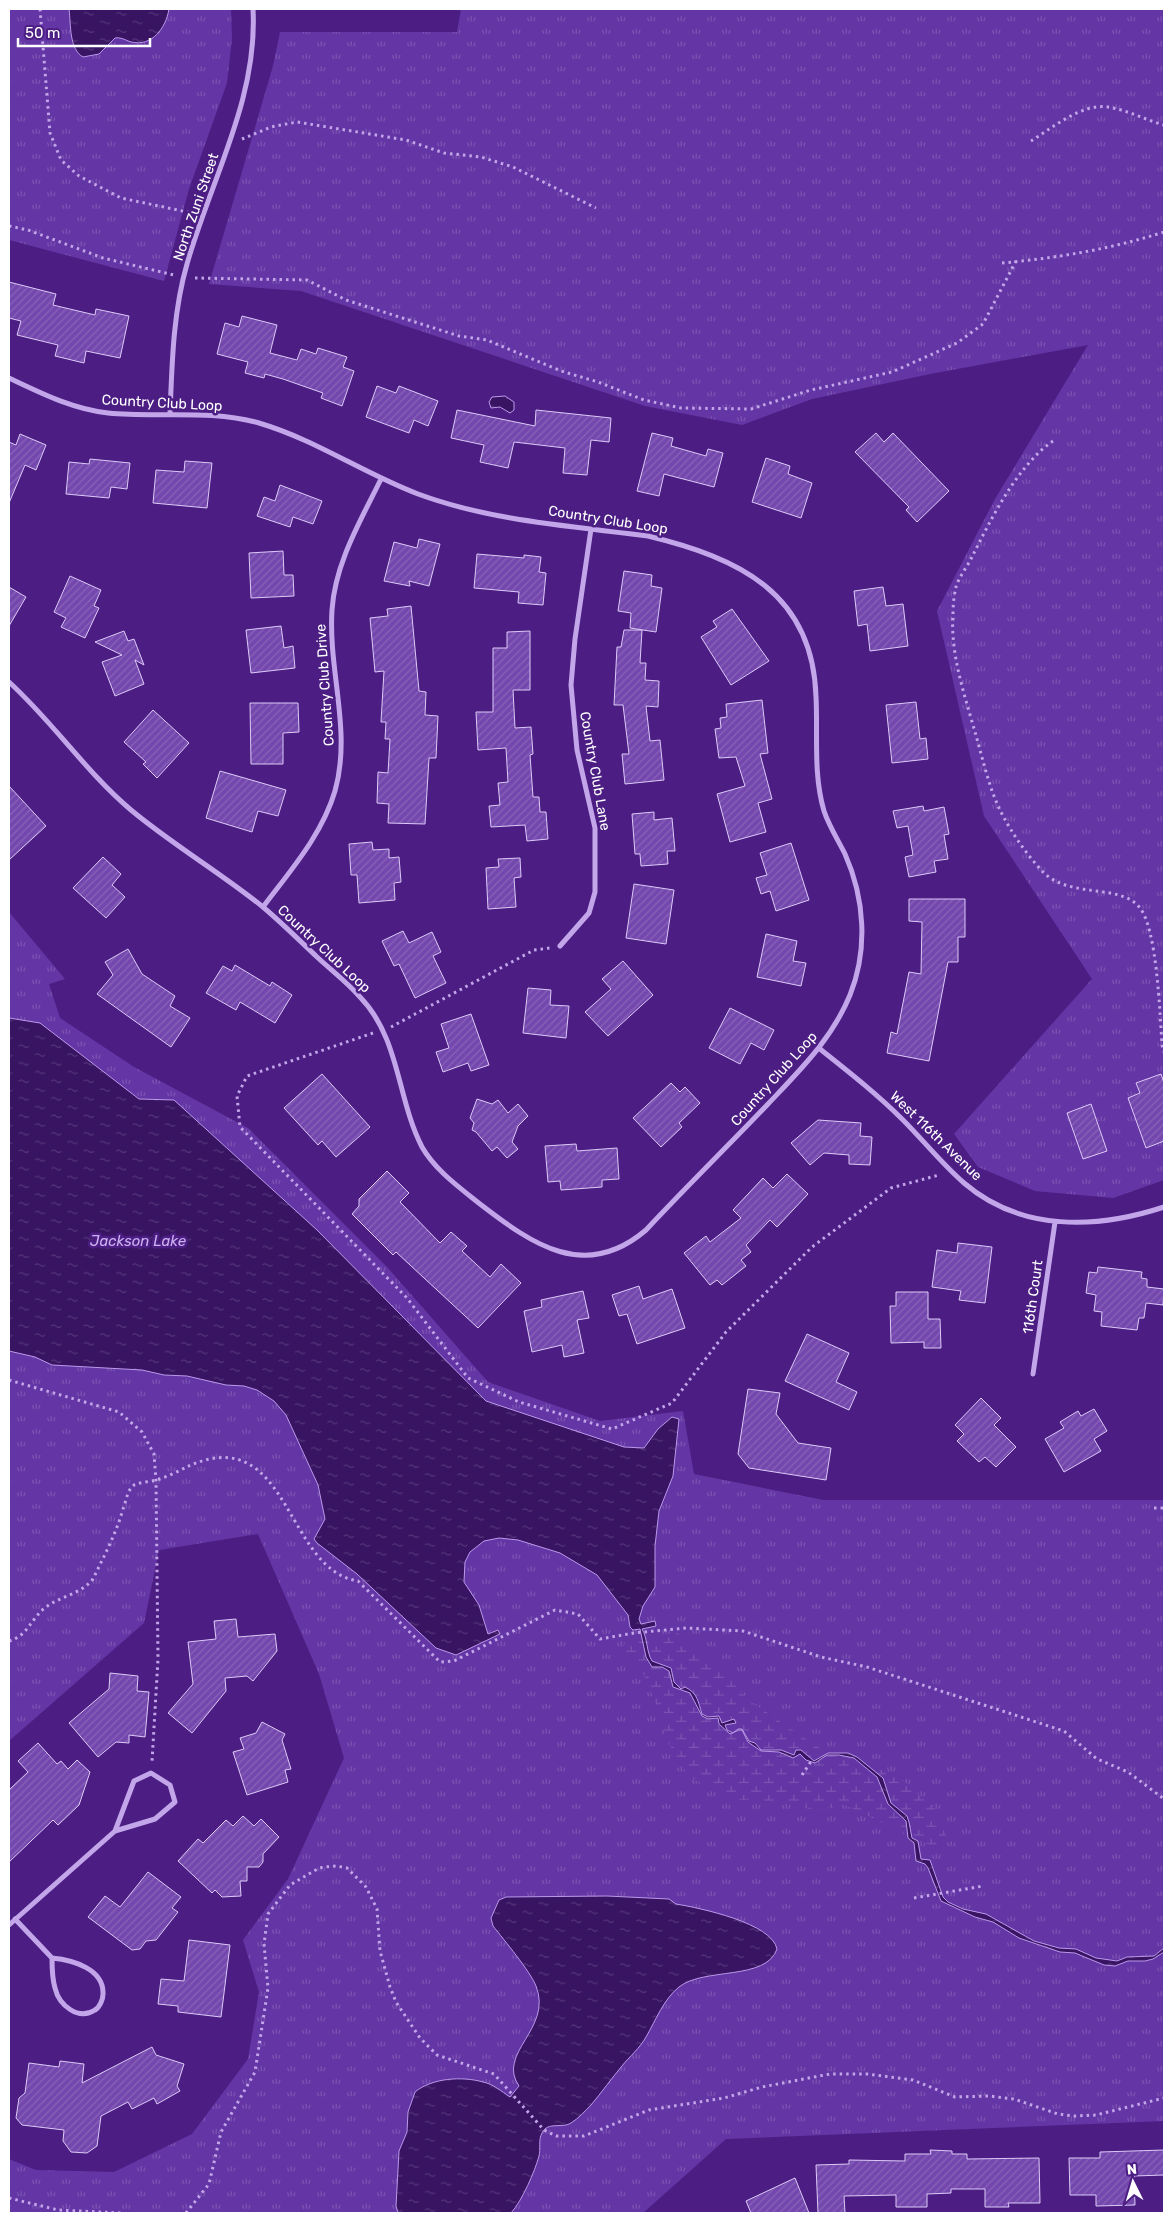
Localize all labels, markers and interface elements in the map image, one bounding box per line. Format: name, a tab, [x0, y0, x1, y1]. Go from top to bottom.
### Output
scale bar	[18, 15, 150, 47]
text: 50 m	[25, 24, 60, 42]
street label: North Zuni Street	[170, 150, 223, 263]
street label: Country Club Loop	[101, 391, 223, 415]
street label: Country Club Loop	[547, 502, 669, 538]
street label: Country Club Drive	[312, 623, 338, 747]
street label: Country Club Lane	[576, 710, 614, 832]
street label: Country Club Loop	[274, 902, 374, 996]
street label: Country Club Loop	[727, 1028, 821, 1130]
street label: West 116th Avenue	[886, 1088, 986, 1184]
water label: Jackson Lake	[90, 1232, 187, 1250]
street label: 116th Court	[1019, 1258, 1047, 1335]
north arrow	[1108, 2157, 1158, 2207]
text: N	[1126, 2161, 1138, 2178]

